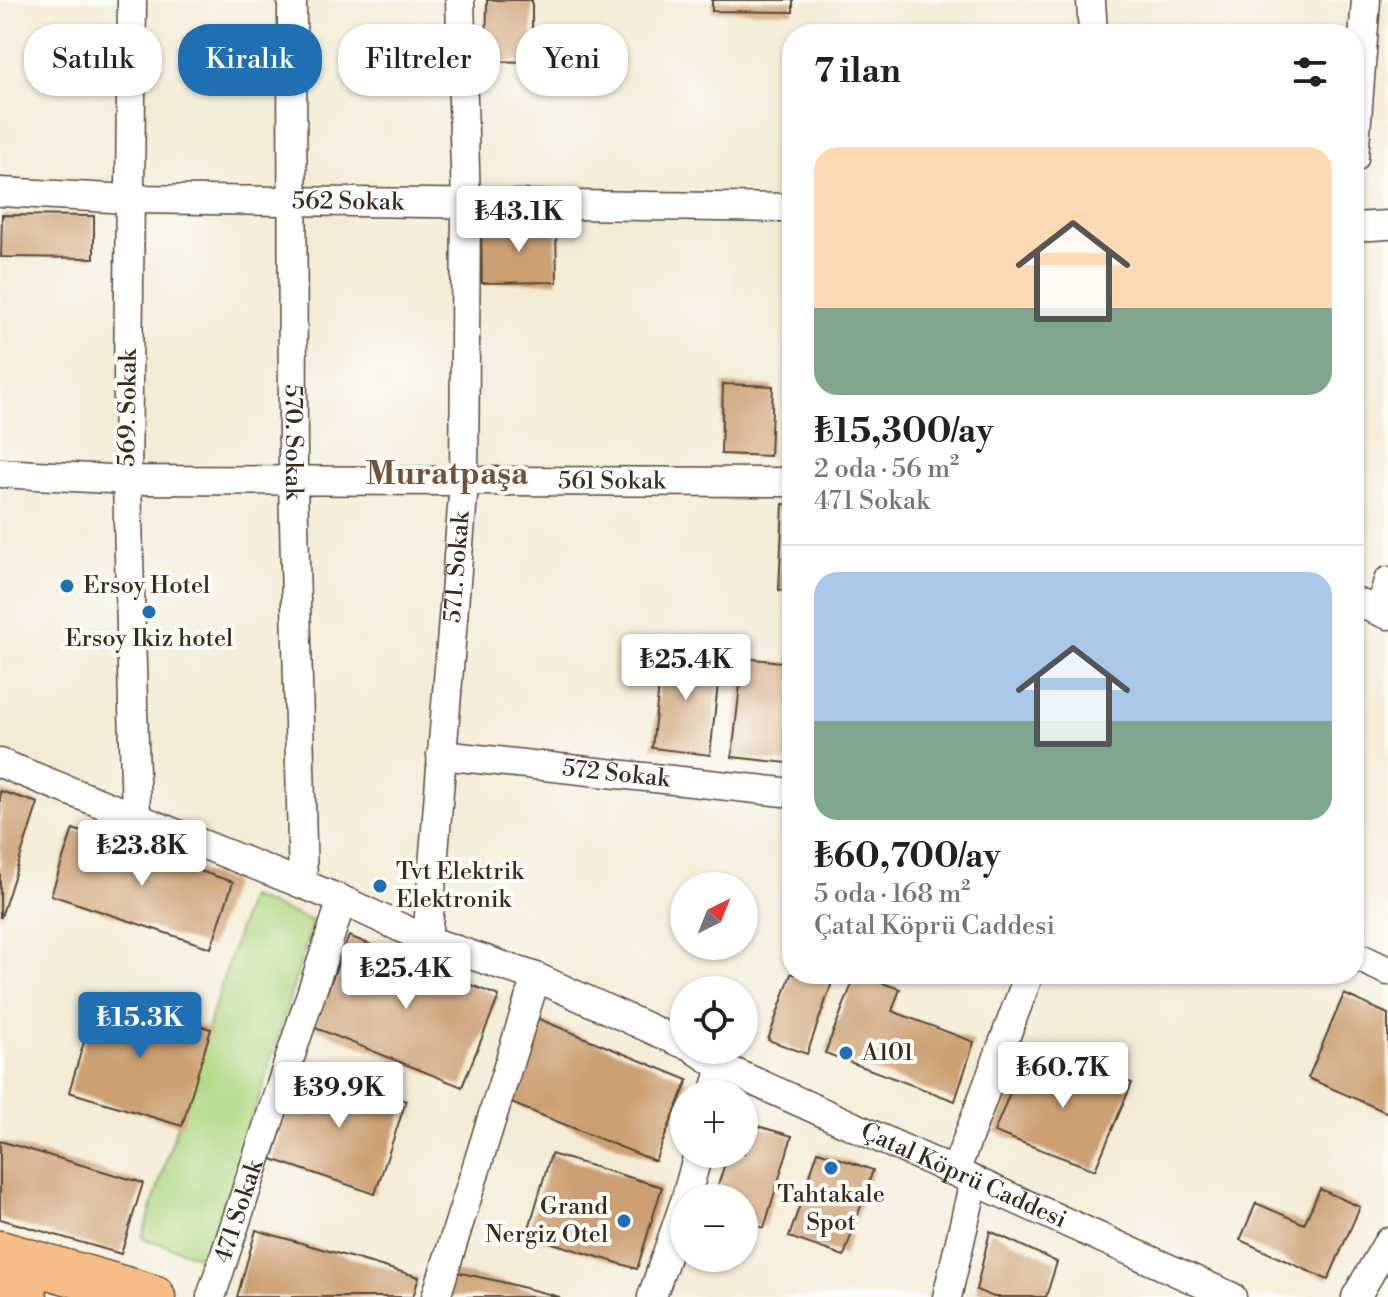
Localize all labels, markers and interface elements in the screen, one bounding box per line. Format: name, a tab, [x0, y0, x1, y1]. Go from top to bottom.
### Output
chip: Satılık	[24, 24, 162, 96]
chip: Kiralık	[178, 24, 322, 96]
chip: Filtreler	[338, 24, 500, 96]
chip: Yeni	[516, 24, 628, 96]
icon: filters	[1288, 50, 1332, 94]
text: 7 ilan	[814, 51, 901, 93]
street label: 562 Sokak	[292, 186, 405, 218]
pin: ₺43.1K	[454, 186, 584, 254]
text: ₺43.1K	[475, 196, 563, 228]
icon: home	[1001, 199, 1145, 343]
street label: 569. Sokak	[112, 347, 144, 467]
street label: 570. Sokak	[278, 384, 308, 502]
text: ₺15,300/ay	[814, 411, 993, 453]
text: 2 oda · 56 m²	[814, 453, 959, 485]
district label: Muratpaşa	[366, 454, 529, 494]
street label: 561 Sokak	[558, 466, 667, 497]
text: 471 Sokak	[814, 485, 930, 517]
street label: 571. Sokak	[438, 509, 477, 624]
place label: Ersoy Hotel	[83, 571, 210, 601]
marker: Ersoy Hotel	[58, 577, 76, 595]
marker: Ersoy Ikiz hotel	[140, 603, 158, 621]
place label: Ersoy Ikiz hotel	[65, 624, 233, 654]
icon: home	[1001, 624, 1145, 768]
pin: ₺25.4K	[621, 634, 751, 702]
text: ₺25.4K	[640, 644, 732, 676]
street label: 572 Sokak	[561, 753, 673, 795]
pin: ₺23.8K	[77, 820, 207, 888]
text: ₺23.8K	[96, 830, 188, 862]
text: ₺60,700/ay	[814, 836, 1001, 878]
place label: Tvt Elektrik Elektronik	[396, 857, 525, 915]
north arrow	[670, 872, 758, 960]
map controls	[670, 872, 758, 1272]
marker: Tvt Elektrik Elektronik	[371, 877, 389, 895]
text: 5 oda · 168 m²	[814, 878, 970, 910]
text: Çatal Köprü Caddesi	[814, 910, 1055, 942]
pin: ₺25.4K	[341, 943, 471, 1011]
text: ₺25.4K	[360, 953, 452, 985]
button: locate	[670, 976, 758, 1064]
pin: ₺15.3K	[75, 992, 205, 1060]
text: ₺15.3K	[96, 1002, 184, 1034]
place label: A101	[861, 1038, 914, 1068]
pin: ₺60.7K	[998, 1042, 1128, 1110]
marker: A101	[837, 1044, 855, 1062]
text: ₺60.7K	[1016, 1052, 1110, 1084]
pin: ₺39.9K	[274, 1062, 404, 1130]
text: ₺39.9K	[293, 1072, 385, 1104]
button: +	[670, 1080, 758, 1168]
street label: Çatal Köprü Caddesi	[856, 1116, 1071, 1235]
street label: 471 Sokak	[208, 1155, 271, 1267]
marker: Tahtakale Spot	[822, 1159, 840, 1177]
place label: Tahtakale Spot	[777, 1180, 885, 1238]
button: −	[670, 1184, 758, 1272]
place label: Grand Nergiz Otel	[485, 1192, 608, 1250]
marker: Grand Nergiz Otel	[615, 1212, 633, 1230]

